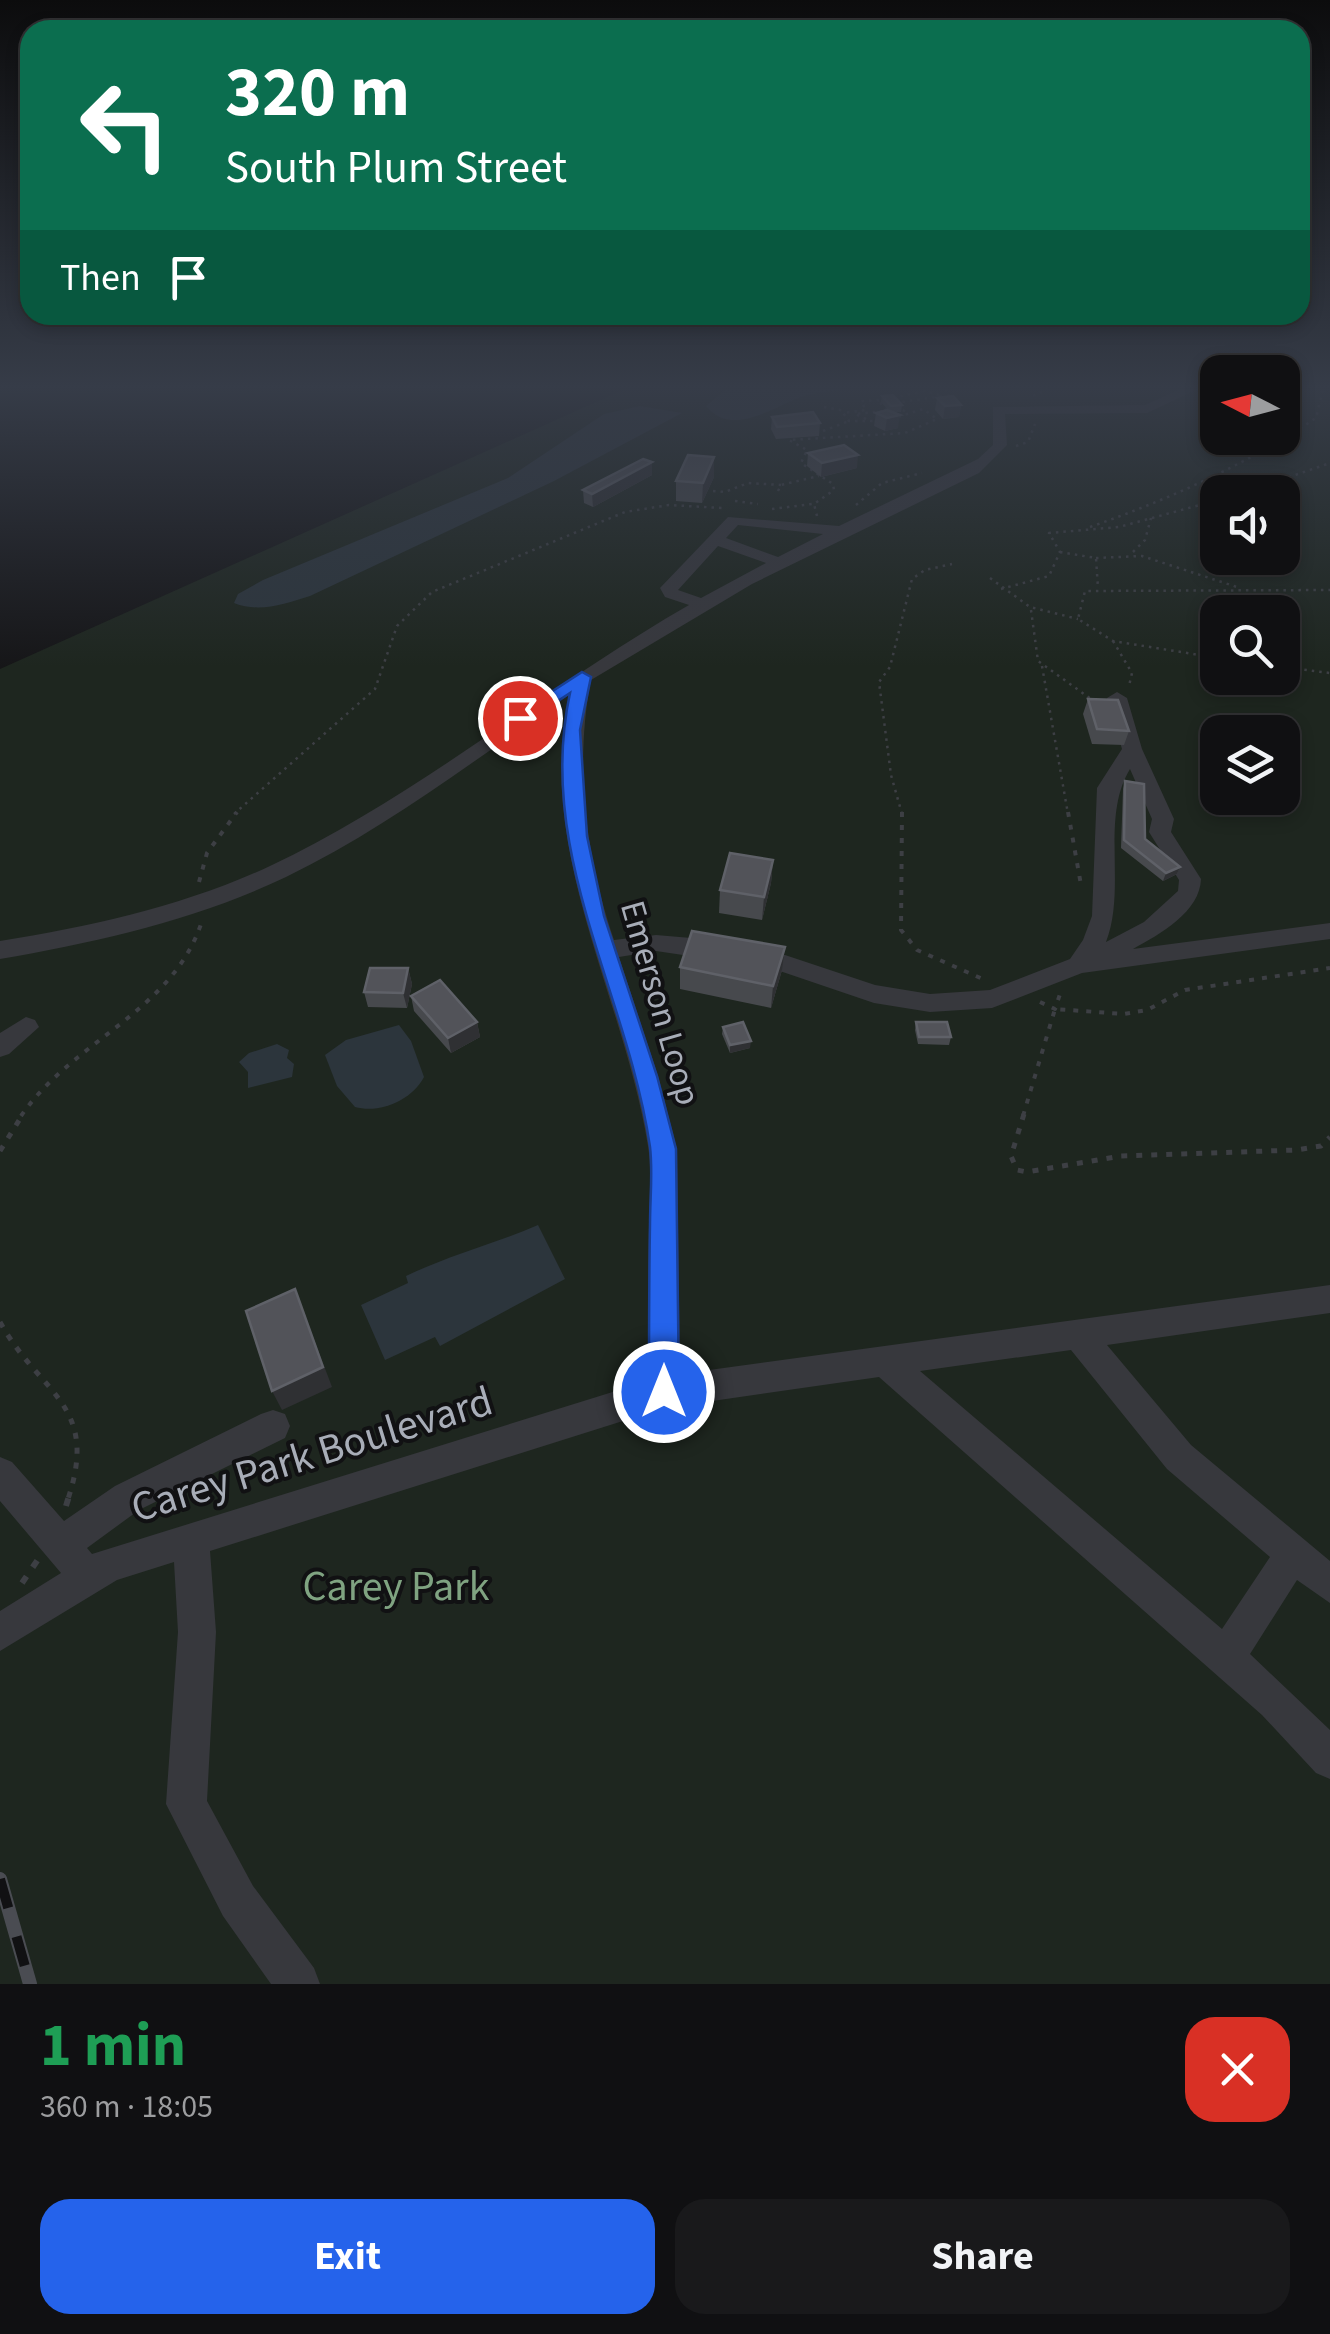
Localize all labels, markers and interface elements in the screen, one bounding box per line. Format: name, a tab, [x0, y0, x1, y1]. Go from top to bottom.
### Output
text: 320 m	[225, 43, 410, 143]
icon: left	[60, 60, 190, 190]
text: South Plum Street	[225, 136, 567, 200]
icon: arrive	[161, 250, 216, 305]
text: Then	[60, 251, 141, 305]
north arrow	[1200, 355, 1300, 455]
map controls	[1200, 355, 1300, 815]
button: sound	[1200, 475, 1300, 575]
button: search	[1200, 595, 1300, 695]
pin	[478, 676, 563, 761]
icon: arrive	[493, 691, 548, 746]
button: layers	[1200, 715, 1300, 815]
street label: Emerson Loop	[607, 895, 713, 1111]
position arrow	[612, 1340, 716, 1444]
street label: Carey Park Boulevard	[124, 1372, 500, 1538]
park label: Carey Park	[303, 1557, 490, 1617]
text: 1 min	[40, 2004, 186, 2089]
button: close	[1185, 2017, 1290, 2122]
text: 360 m · 18:05	[40, 2084, 213, 2130]
button: Exit	[40, 2199, 655, 2314]
button: Share	[675, 2199, 1290, 2314]

